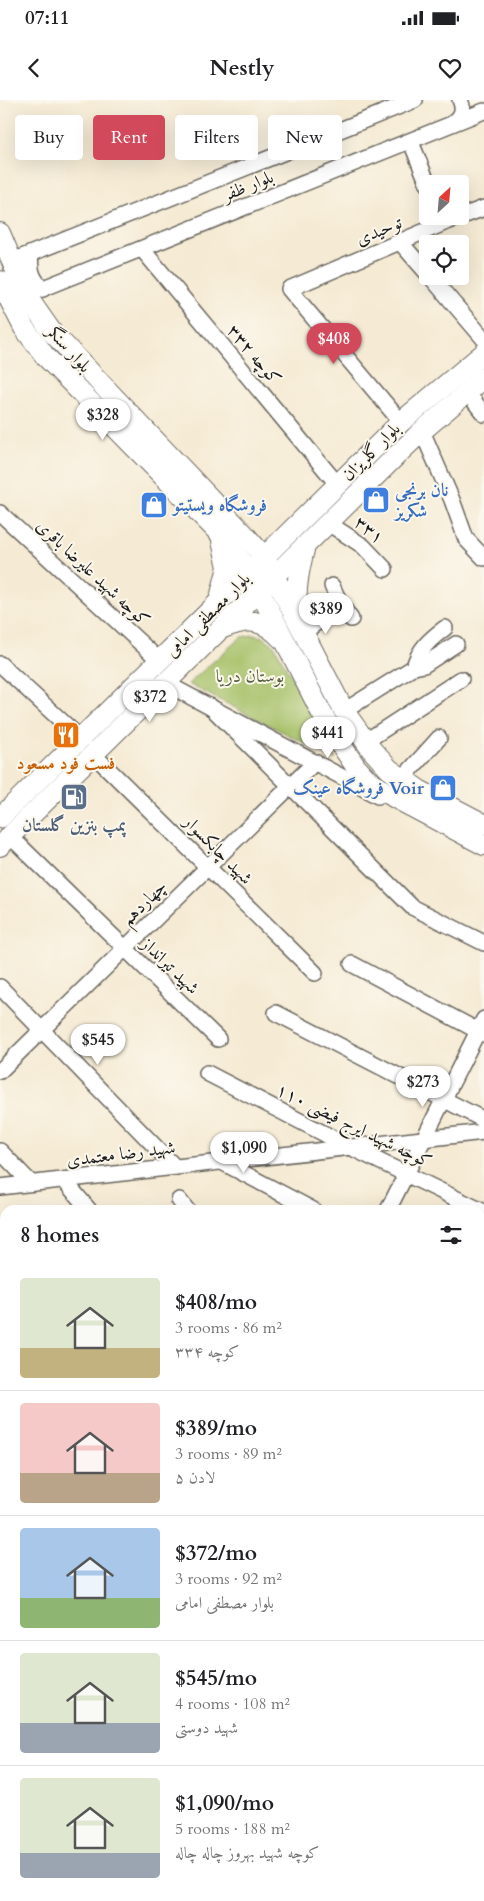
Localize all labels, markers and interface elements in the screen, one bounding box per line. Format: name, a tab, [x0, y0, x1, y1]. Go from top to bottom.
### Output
text: 07:11	[25, 5, 69, 31]
text: Nestly	[210, 53, 274, 83]
icon: back	[20, 54, 48, 82]
icon: heart	[436, 54, 464, 82]
chip: Buy	[15, 115, 83, 160]
chip: Rent	[93, 115, 165, 160]
chip: Filters	[175, 115, 258, 160]
chip: New	[268, 115, 342, 160]
street label: بلوار ظفر	[217, 165, 277, 208]
north arrow	[419, 175, 469, 225]
map controls	[419, 175, 469, 285]
street label: توحیدی	[352, 210, 407, 252]
button: locate	[419, 235, 469, 285]
street label: بلوار سنگر	[40, 318, 97, 378]
street label: کوچه ۳۳۲	[221, 319, 287, 391]
pin: $408	[304, 322, 364, 365]
text: $408	[318, 328, 350, 350]
pin: $328	[73, 398, 133, 441]
text: $328	[87, 404, 119, 426]
street label: بلوار گلریزان	[336, 417, 406, 487]
place label: نان برنجی شکریز	[393, 478, 448, 524]
shop icon: نان برنجی شکریز	[361, 485, 391, 515]
shop icon: فروشگاه ویستیتو	[139, 490, 169, 520]
place label: فروشگاه ویستیتو	[171, 493, 267, 518]
street label: ۳۳۱	[349, 510, 389, 550]
street label: کوچه شهید علیرضا باقری	[31, 514, 155, 632]
street label: بلوار مصطفی امامی	[160, 567, 256, 663]
pin: $389	[296, 592, 356, 635]
text: $389	[310, 598, 342, 620]
park label: بوستان دریا	[216, 664, 284, 689]
pin: $372	[120, 680, 180, 723]
text: $372	[134, 686, 166, 708]
pin: $441	[298, 716, 358, 759]
restaurant icon: فست فود مسعود	[51, 720, 81, 750]
text: $441	[312, 722, 344, 744]
place label: فست فود مسعود	[17, 751, 115, 776]
shop icon: فروشگاه عینک Voir	[428, 773, 458, 803]
place label: فروشگاه عینک Voir	[293, 776, 425, 801]
fuel station icon: پمپ بنزین گلستان	[59, 782, 89, 812]
street label: شهید چابکسوار	[176, 808, 258, 890]
place label: پمپ بنزین گلستان	[22, 813, 126, 838]
street label: چهاردهم	[115, 874, 175, 934]
street label: شهید تیرانداز	[134, 931, 205, 1000]
pin: $545	[68, 1024, 128, 1066]
text: $545	[82, 1029, 114, 1051]
pin: $273	[393, 1066, 453, 1108]
text: $273	[407, 1071, 439, 1093]
street label: کوچه شهید ایرج فیضی ۱۱۰	[271, 1077, 436, 1177]
pin: $1,090	[203, 1132, 285, 1174]
street label: شهید رضا معتمدی	[65, 1135, 177, 1173]
text: $1,090	[221, 1137, 267, 1159]
text: 8 homes	[20, 1221, 99, 1250]
icon: filters	[437, 1221, 465, 1249]
text: $408/mo	[175, 1288, 257, 1317]
icon: home	[60, 1298, 120, 1358]
text: 3 rooms · 86 m²	[175, 1317, 282, 1339]
text: کوچه ۳۳۴	[175, 1341, 239, 1363]
text: $389/mo	[175, 1414, 257, 1443]
icon: home	[60, 1423, 120, 1483]
text: 3 rooms · 89 m²	[175, 1443, 282, 1465]
text: لادن ۵	[175, 1467, 215, 1489]
text: $372/mo	[175, 1539, 257, 1568]
icon: home	[60, 1548, 120, 1608]
text: 3 rooms · 92 m²	[175, 1568, 282, 1590]
text: بلوار مصطفی امامی	[175, 1592, 274, 1614]
text: $545/mo	[175, 1664, 257, 1693]
icon: home	[60, 1673, 120, 1733]
text: 4 rooms · 108 m²	[175, 1693, 290, 1715]
text: شهید دوستی	[175, 1717, 238, 1739]
text: $1,090/mo	[175, 1789, 274, 1818]
icon: home	[60, 1798, 120, 1858]
text: 5 rooms · 188 m²	[175, 1818, 290, 1840]
text: کوچه شهید بهروز چاله چاله	[175, 1842, 319, 1864]

